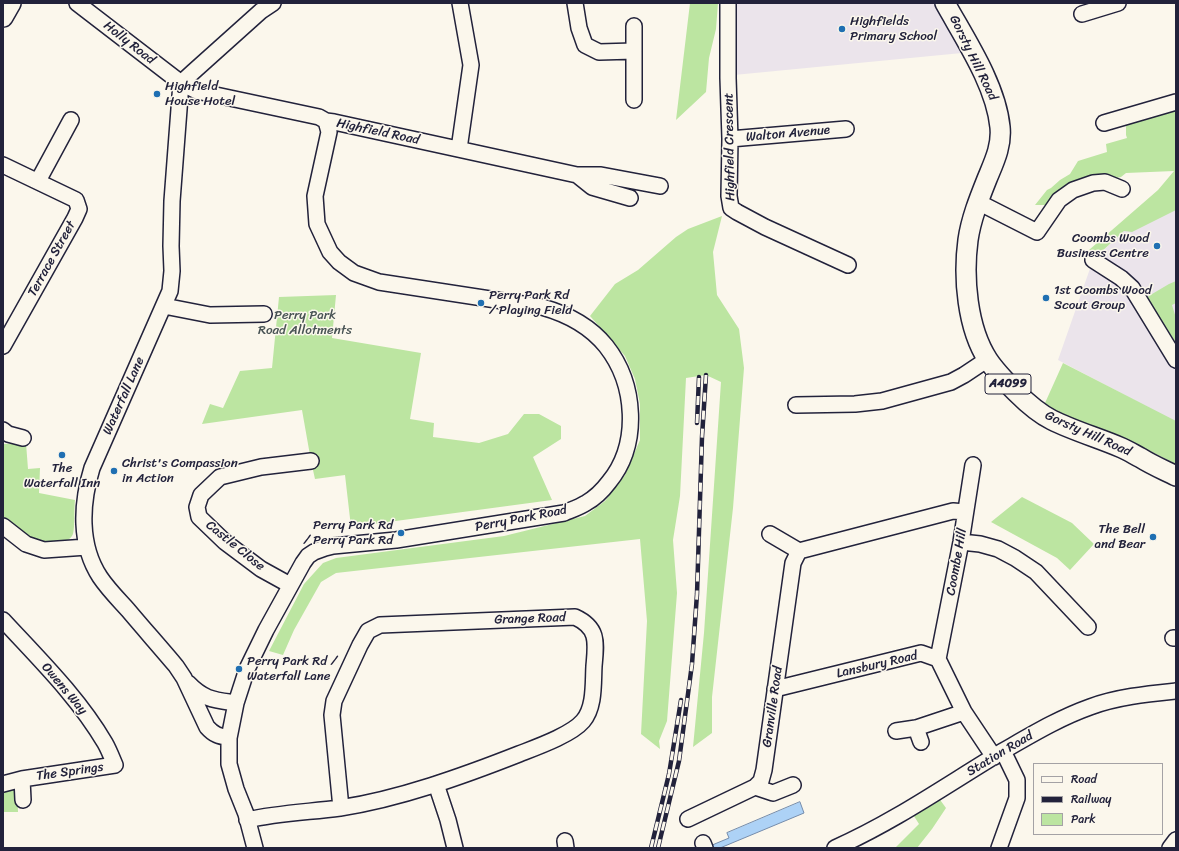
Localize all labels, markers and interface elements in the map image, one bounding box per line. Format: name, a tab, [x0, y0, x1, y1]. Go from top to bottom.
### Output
street label: Gorsty Hill Road	[946, 13, 1000, 103]
place label: Highfields Primary School	[850, 14, 937, 45]
street label: Holly Road	[100, 18, 158, 68]
marker: Highfields Primary School	[837, 24, 847, 34]
place label: Highfield House Hotel	[165, 79, 235, 110]
marker: Highfield House Hotel	[152, 89, 162, 99]
street label: Highfield Crescent	[721, 93, 739, 201]
street label: Highfield Road	[335, 116, 421, 148]
street label: Walton Avenue	[745, 123, 831, 145]
street label: Terrace Street	[25, 219, 79, 299]
place label: Coombs Wood Business Centre	[1057, 231, 1149, 262]
marker: Coombs Wood Business Centre	[1152, 241, 1162, 251]
place label: 1st Coombs Wood Scout Group	[1054, 283, 1152, 314]
place label: Perry Park Rd / Playing Field	[489, 288, 572, 319]
marker: 1st Coombs Wood Scout Group	[1041, 293, 1051, 303]
marker: Perry Park Rd / Playing Field	[476, 298, 486, 308]
park label: Perry Park Road Allotments	[258, 308, 352, 339]
street label: Waterfall Lane	[100, 355, 148, 437]
road number: A4099	[985, 374, 1031, 394]
street label: Gorsty Hill Road	[1042, 408, 1134, 460]
marker: The Waterfall Inn	[57, 450, 67, 460]
place label: Christ's Compassion in Action	[122, 456, 238, 487]
place label: The Waterfall Inn	[24, 461, 100, 492]
marker: Christ's Compassion in Action	[109, 466, 119, 476]
street label: Perry Park Road	[474, 502, 568, 536]
street label: Castle Close	[202, 518, 268, 574]
place label: Perry Park Rd / Perry Park Rd	[303, 518, 393, 549]
place label: The Bell and Bear	[1094, 522, 1145, 553]
street label: Coombe Hill	[943, 527, 971, 597]
marker: Perry Park Rd / Perry Park Rd	[396, 528, 406, 538]
marker: The Bell and Bear	[1148, 532, 1158, 542]
street label: Grange Road	[494, 610, 566, 628]
street label: Lansbury Road	[835, 648, 919, 682]
place label: Perry Park Rd / Waterfall Lane	[247, 654, 337, 685]
street label: Owens Way	[38, 660, 90, 718]
marker: Perry Park Rd / Waterfall Lane	[234, 664, 244, 674]
street label: Granville Road	[760, 666, 786, 748]
street label: Station Road	[964, 728, 1036, 780]
street label: The Springs	[35, 760, 105, 784]
legend	[1033, 763, 1163, 835]
text: Road	[1071, 768, 1097, 790]
text: Railway	[1071, 788, 1112, 810]
text: Park	[1071, 808, 1096, 830]

